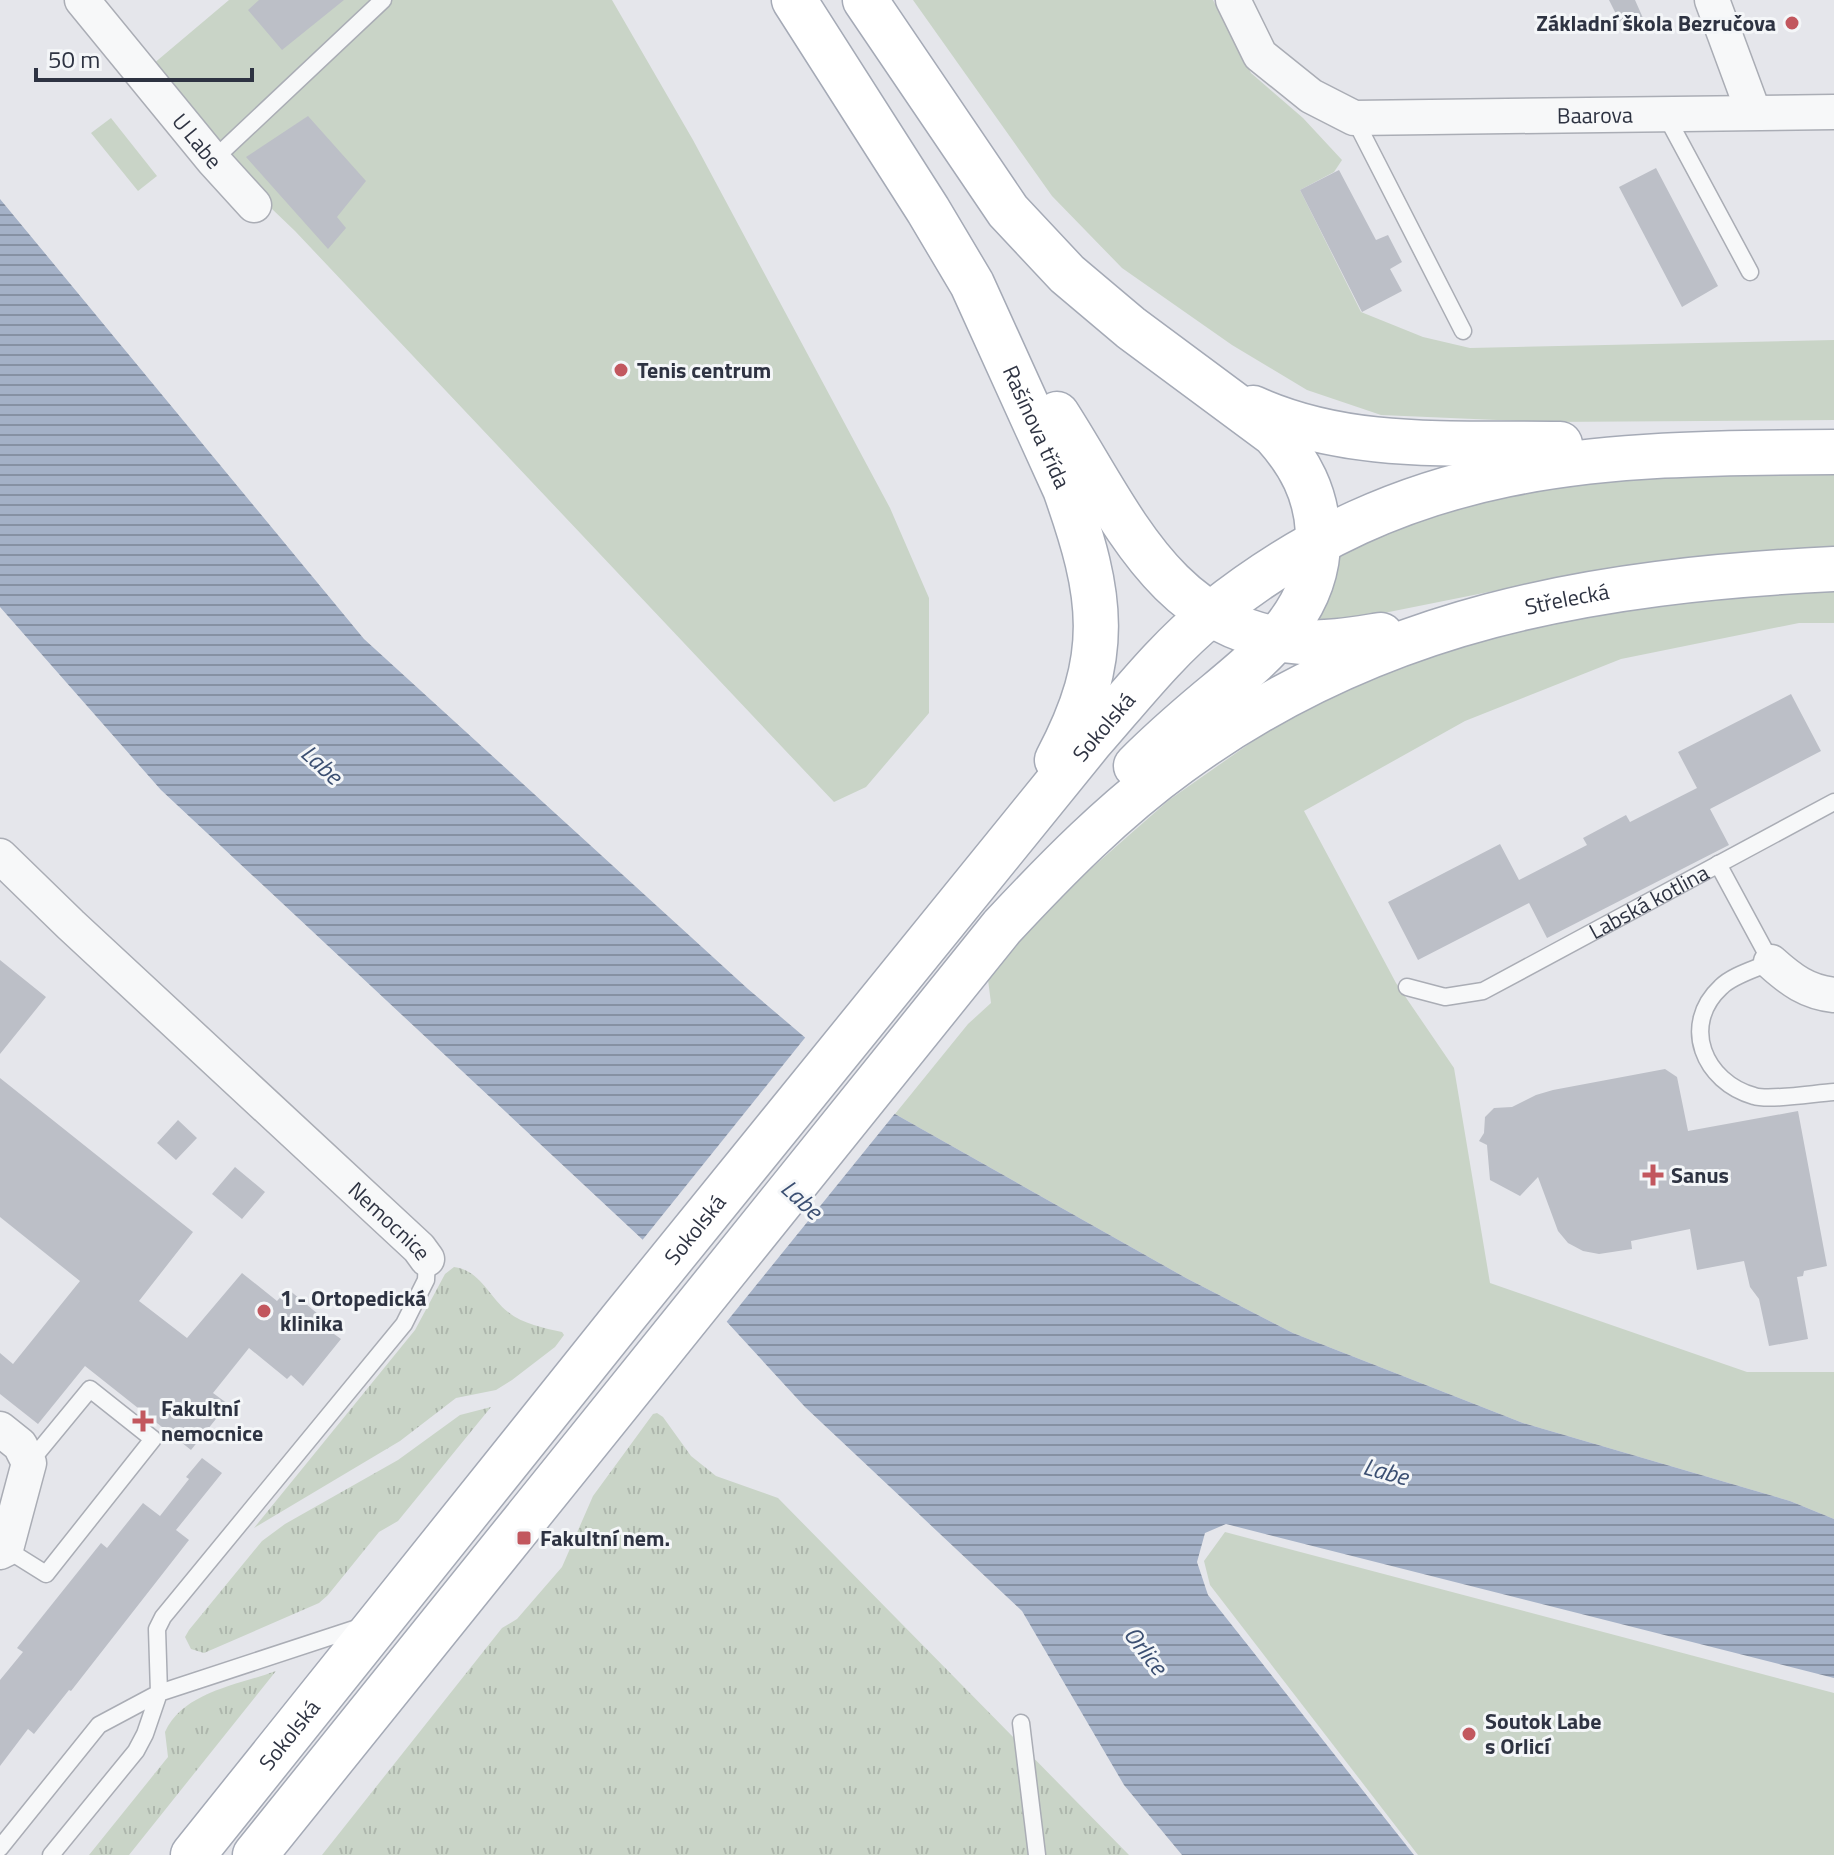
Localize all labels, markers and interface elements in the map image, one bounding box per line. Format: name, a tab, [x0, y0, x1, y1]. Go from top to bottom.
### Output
place label: Základní škola Bezručova	[1536, 6, 1776, 40]
marker: Základní škola Bezručova	[1783, 14, 1801, 32]
scale bar	[36, 32, 252, 82]
text: 50 m	[48, 41, 100, 77]
street label: Baarova	[1557, 98, 1633, 132]
street label: U Labe	[164, 106, 230, 177]
place label: Tenis centrum	[637, 353, 771, 387]
street label: Rašínova třída	[994, 360, 1080, 494]
marker: Tenis centrum	[612, 361, 630, 379]
street label: Střelecká	[1522, 574, 1612, 624]
street label: Sokolská	[1064, 684, 1143, 769]
water label: Labe	[293, 735, 352, 794]
street label: Labská kotlina	[1583, 855, 1715, 948]
place label: Sanus	[1671, 1158, 1729, 1192]
marker: Sanus	[1642, 1164, 1664, 1186]
water label: Labe	[773, 1170, 832, 1229]
street label: Nemocnice	[341, 1174, 440, 1267]
street label: Sokolská	[656, 1187, 734, 1272]
place label: 1 - Ortopedická klinika	[280, 1281, 427, 1340]
marker: 1 - Ortopedická klinika	[255, 1302, 273, 1320]
place label: Fakultní nemocnice	[161, 1391, 263, 1450]
marker: Fakultní nemocnice	[132, 1410, 154, 1432]
water label: Labe	[1359, 1448, 1414, 1495]
place label: Fakultní nem.	[540, 1521, 670, 1555]
marker: Fakultní nem.	[515, 1529, 533, 1547]
water label: Orlice	[1115, 1618, 1178, 1684]
street label: Sokolská	[250, 1692, 328, 1778]
place label: Soutok Labe s Orlicí	[1485, 1704, 1602, 1763]
marker: Soutok Labe s Orlicí	[1460, 1725, 1478, 1743]

